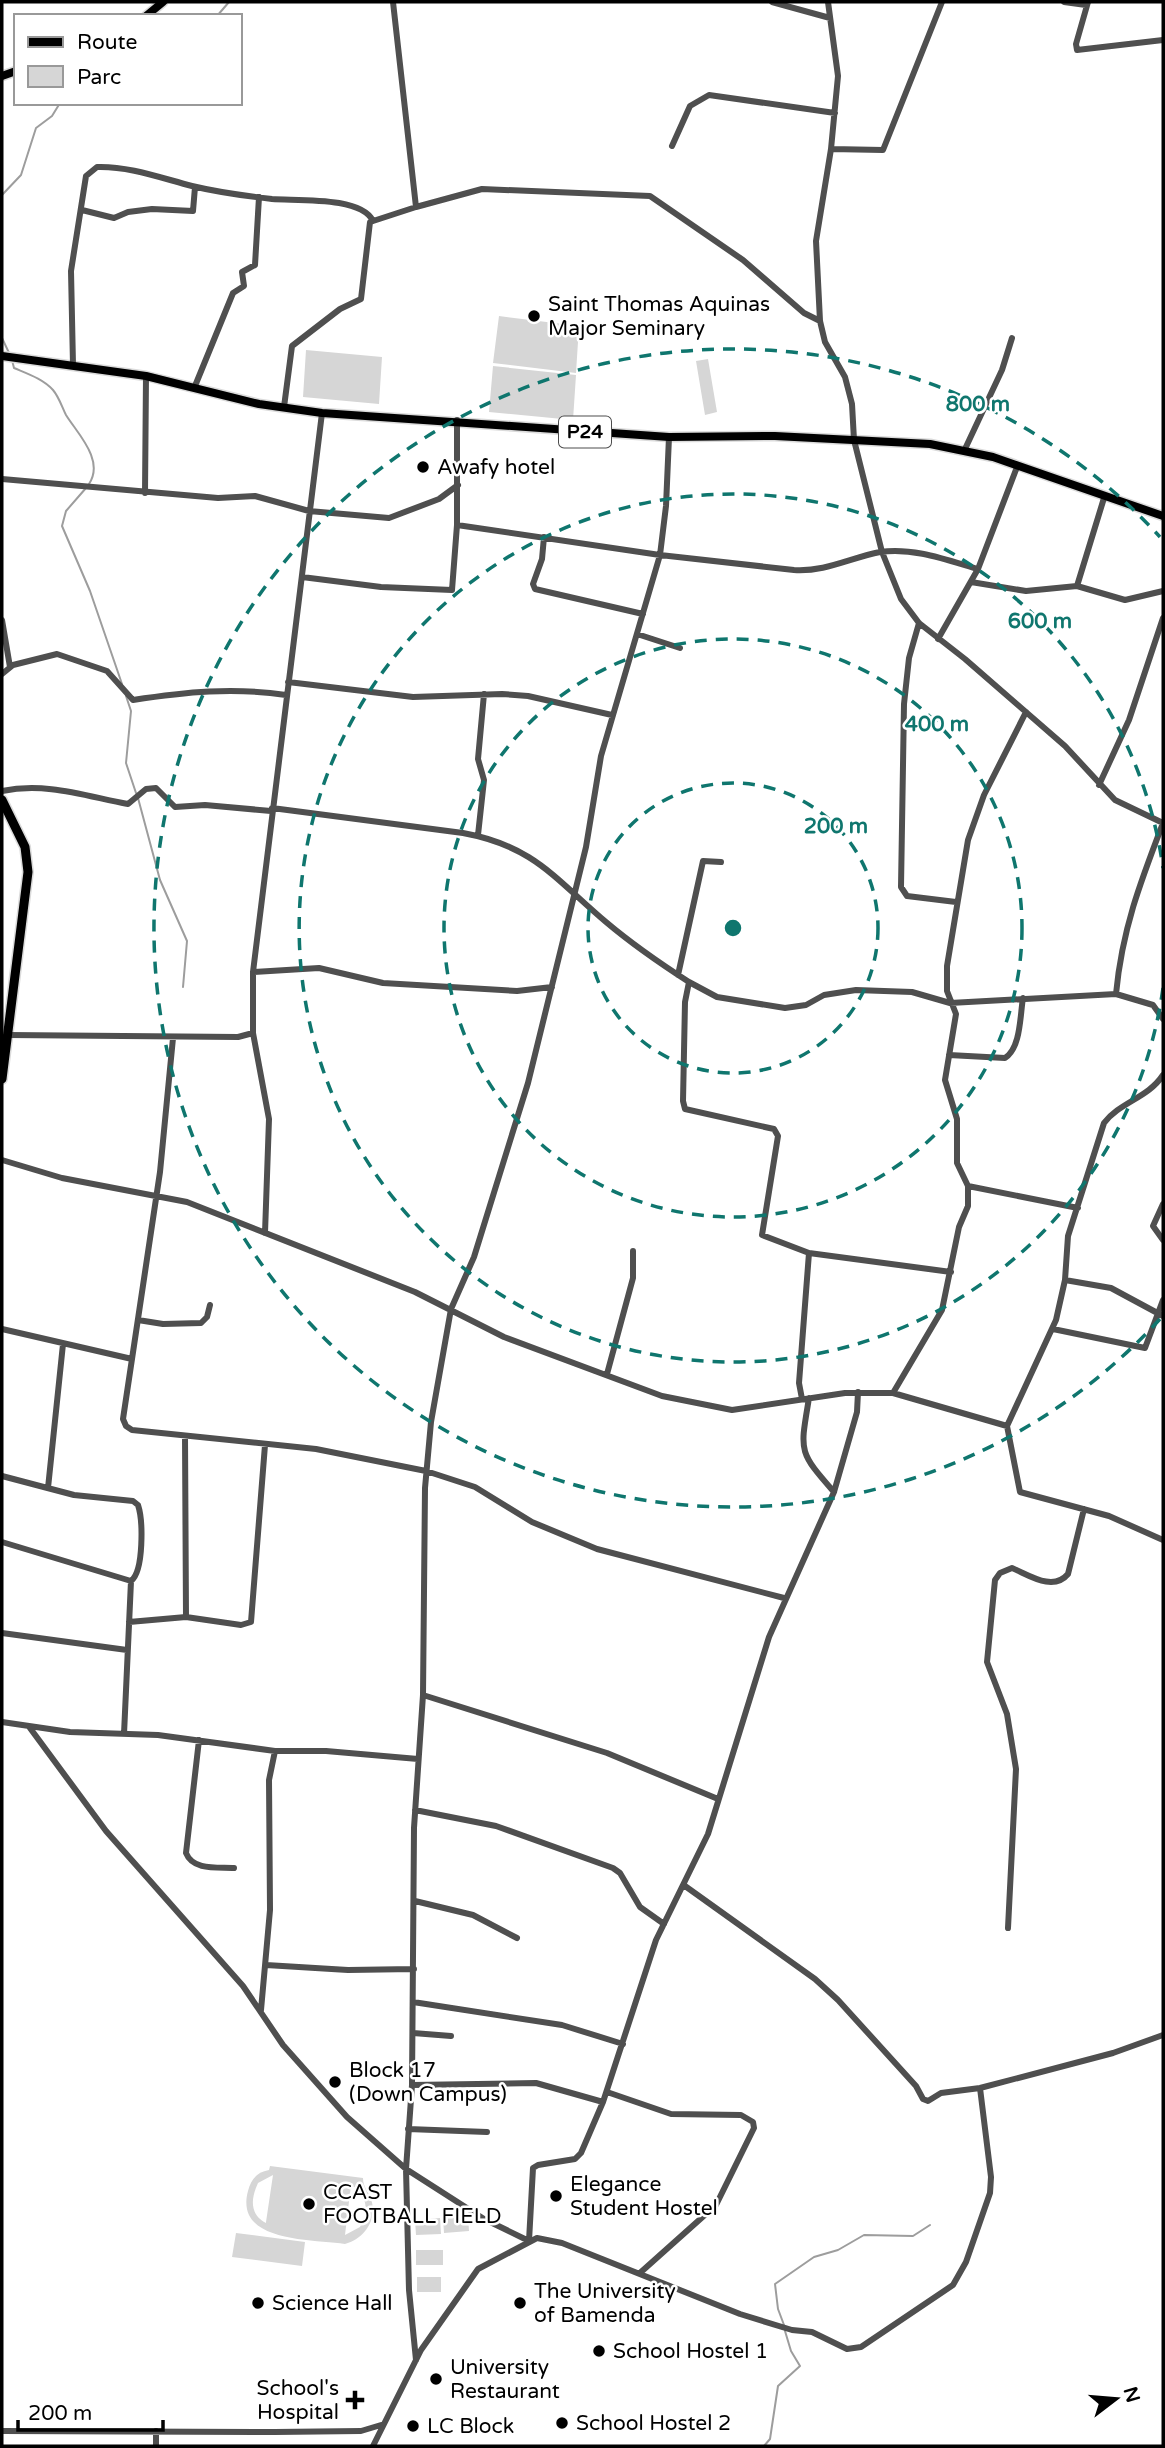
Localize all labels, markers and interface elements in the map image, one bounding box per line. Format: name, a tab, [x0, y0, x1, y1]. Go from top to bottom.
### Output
legend	[14, 14, 242, 105]
text: Route	[77, 30, 137, 55]
text: Parc	[77, 65, 121, 90]
place label: Saint Thomas Aquinas Major Seminary	[548, 292, 770, 341]
marker: Saint Thomas Aquinas Major Seminary	[526, 308, 542, 324]
text: 800 m	[946, 392, 1010, 417]
road number: P24	[559, 416, 611, 448]
place label: Awafy hotel	[437, 455, 555, 480]
marker: Awafy hotel	[415, 459, 431, 475]
text: 600 m	[1008, 609, 1072, 634]
text: 400 m	[905, 712, 969, 737]
text: 200 m	[804, 814, 868, 839]
centre of rings	[721, 916, 745, 940]
place label: Block 17 (Down Campus)	[349, 2058, 507, 2107]
marker: Block 17 (Down Campus)	[327, 2074, 343, 2090]
place label: Elegance Student Hostel	[570, 2172, 718, 2221]
place label: CCAST FOOTBALL FIELD	[323, 2180, 502, 2229]
marker: Elegance Student Hostel	[548, 2188, 564, 2204]
marker: CCAST FOOTBALL FIELD	[301, 2196, 317, 2212]
place label: The University of Bamenda	[534, 2279, 676, 2328]
place label: Science Hall	[272, 2291, 393, 2316]
marker: Science Hall	[250, 2295, 266, 2311]
marker: The University of Bamenda	[512, 2295, 528, 2311]
place label: School Hostel 1	[613, 2339, 768, 2364]
marker: School Hostel 1	[591, 2343, 607, 2359]
place label: University Restaurant	[450, 2355, 560, 2404]
north arrow	[1081, 2364, 1151, 2434]
marker: University Restaurant	[428, 2371, 444, 2387]
place label: School's Hospital	[257, 2376, 339, 2425]
text: N	[1119, 2384, 1144, 2405]
scale bar	[18, 2388, 163, 2432]
marker: School's Hospital	[345, 2390, 365, 2410]
text: 200 m	[28, 2401, 92, 2426]
place label: School Hostel 2	[576, 2411, 731, 2436]
place label: LC Block	[427, 2414, 514, 2439]
marker: School Hostel 2	[554, 2415, 570, 2431]
marker: LC Block	[405, 2418, 421, 2434]

